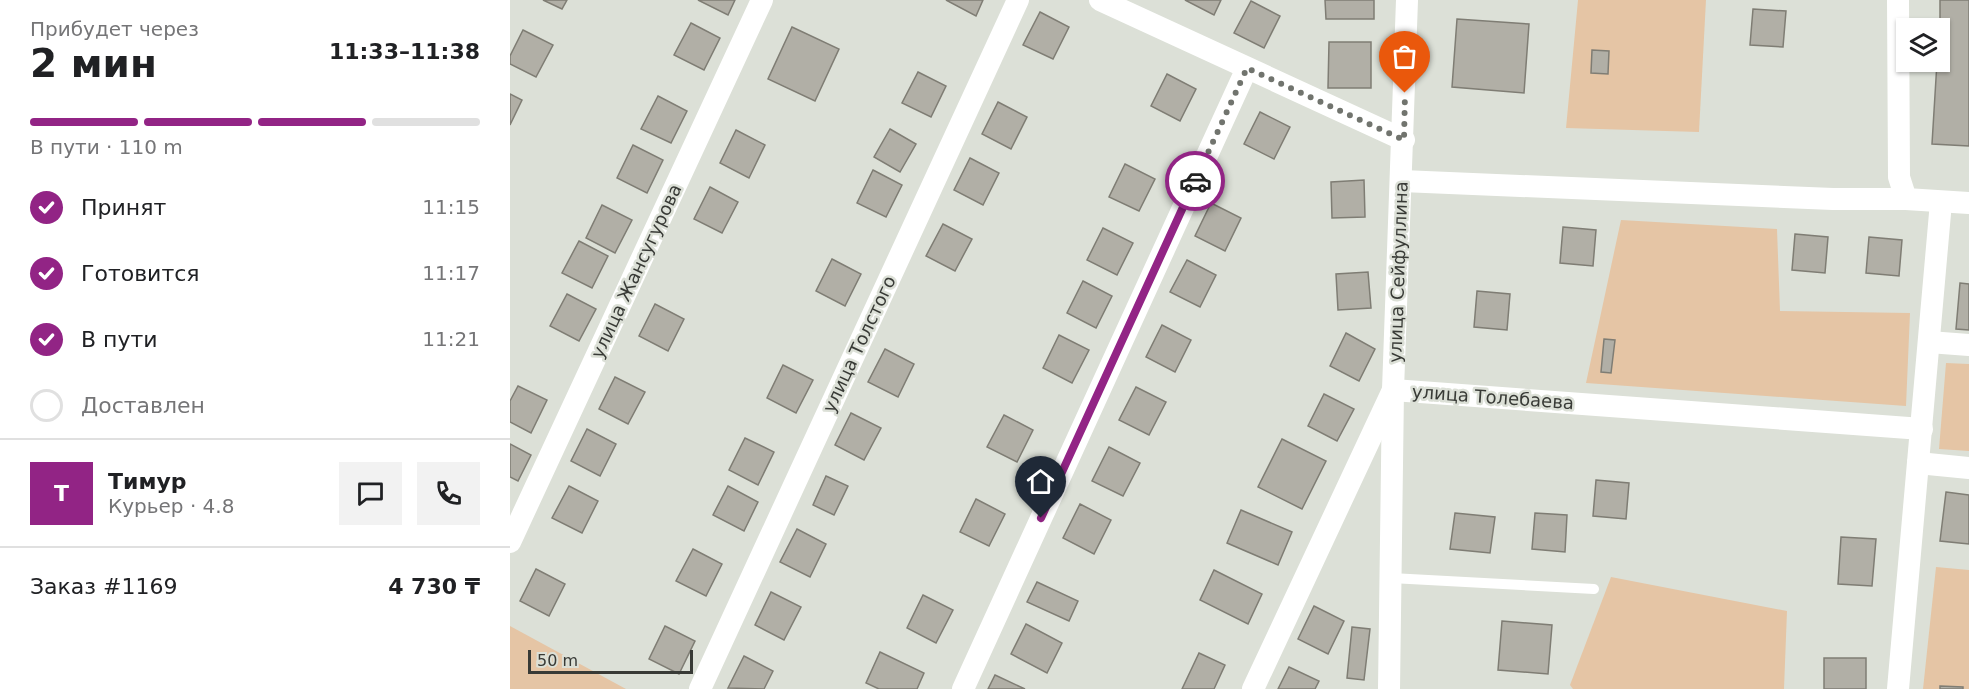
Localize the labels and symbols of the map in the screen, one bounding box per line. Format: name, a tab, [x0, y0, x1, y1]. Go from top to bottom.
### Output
pin	[1379, 31, 1430, 93]
courier	[1165, 151, 1225, 211]
street label: улица Жансугурова	[586, 181, 686, 361]
street label: улица Сейфуллина	[1384, 181, 1412, 363]
street label: улица Толстого	[818, 272, 900, 416]
street label: улица Толебаева	[1411, 381, 1575, 413]
pin	[1015, 456, 1066, 518]
scale bar	[528, 647, 693, 674]

